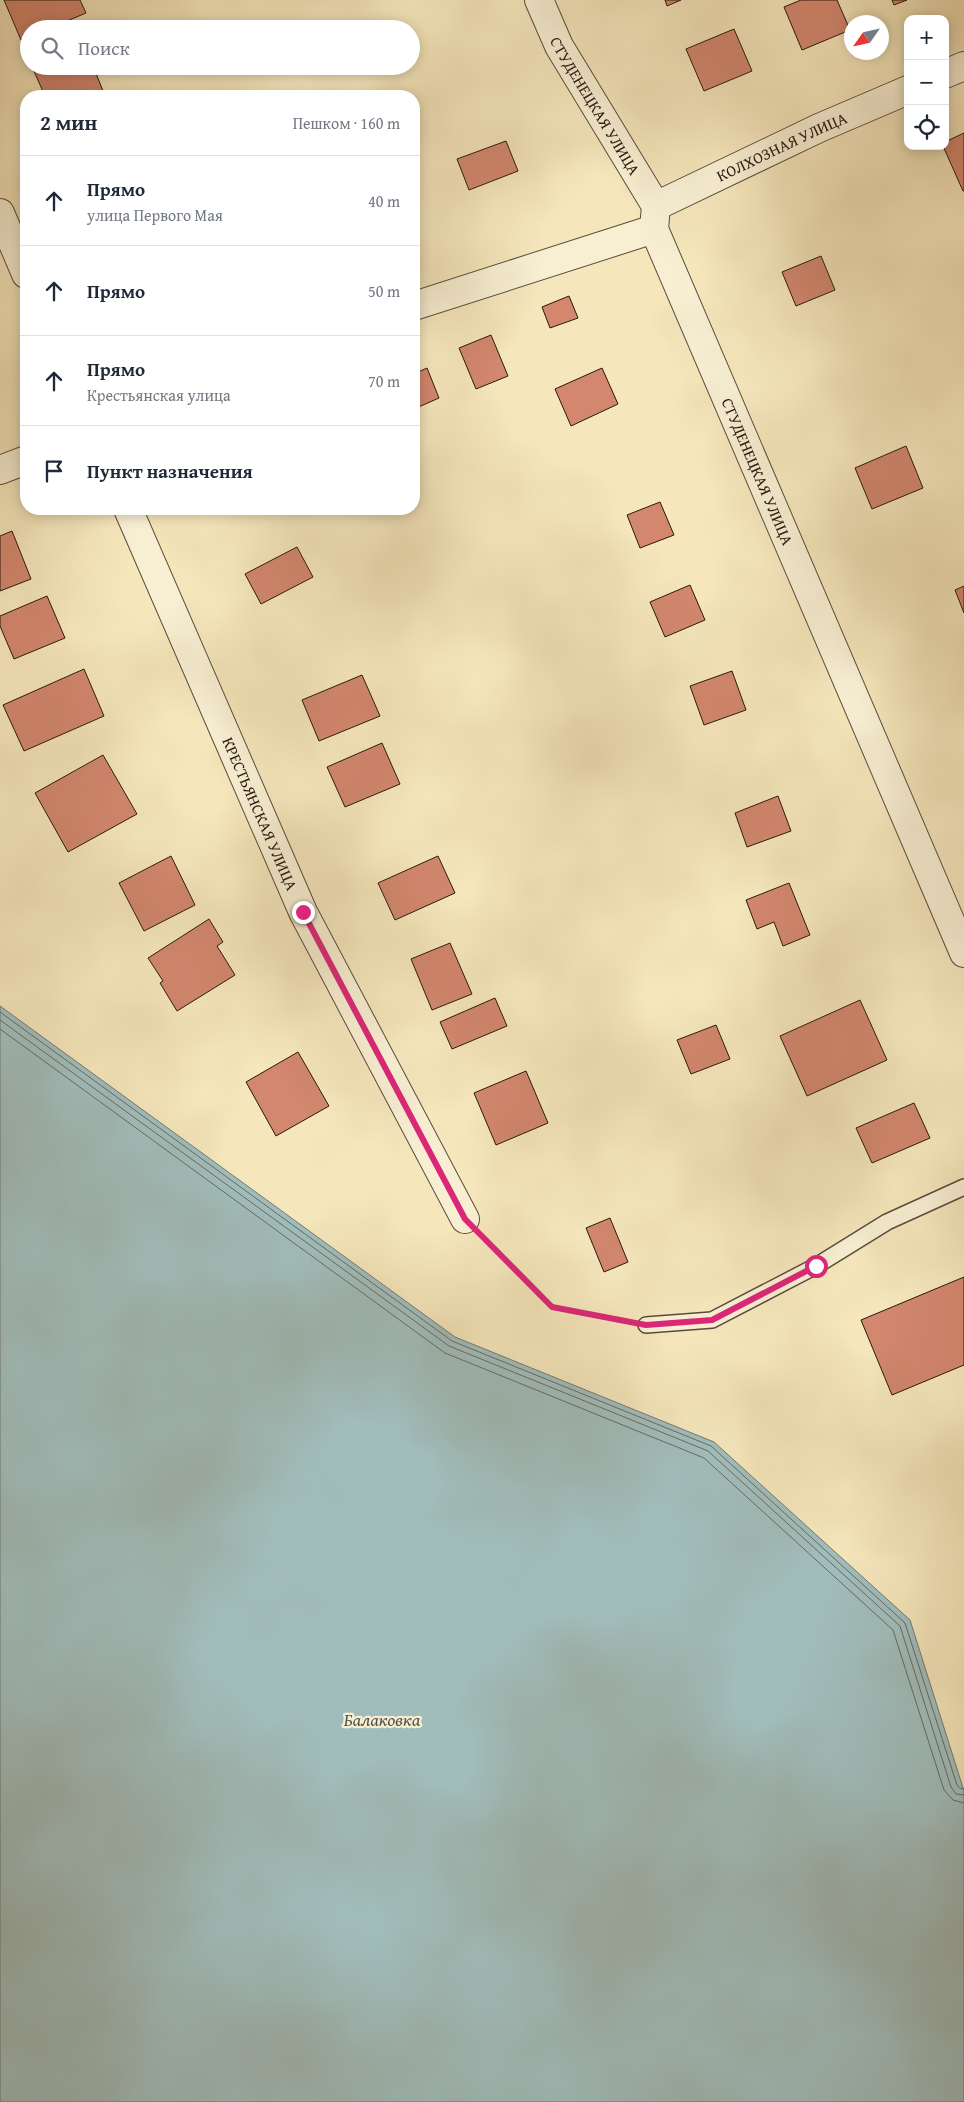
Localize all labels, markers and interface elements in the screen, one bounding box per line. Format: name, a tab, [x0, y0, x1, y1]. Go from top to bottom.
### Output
north arrow	[844, 15, 889, 60]
map controls	[904, 15, 949, 150]
button: +	[904, 15, 949, 60]
search box	[20, 20, 420, 75]
street label: СТУДЕНЕЦКАЯ УЛИЦА	[544, 33, 647, 180]
icon: search	[38, 34, 66, 62]
text: Поиск	[78, 34, 130, 62]
button: −	[904, 60, 949, 105]
street label: КОЛХОЗНАЯ УЛИЦА	[712, 105, 851, 187]
button: locate	[904, 105, 949, 150]
text: 2 мин	[40, 107, 97, 138]
text: Пешком · 160 m	[293, 111, 400, 135]
text: Прямо	[87, 175, 145, 203]
icon: ahead	[40, 187, 68, 215]
text: 40 m	[368, 189, 400, 213]
text: улица Первого Мая	[87, 203, 223, 227]
icon: ahead	[40, 277, 68, 305]
text: Прямо	[87, 277, 145, 305]
text: 50 m	[368, 279, 400, 303]
text: Прямо	[87, 355, 145, 383]
icon: ahead	[40, 367, 68, 395]
text: 70 m	[368, 369, 400, 393]
text: Крестьянская улица	[87, 383, 231, 407]
street label: СТУДЕНЕЦКАЯ УЛИЦА	[716, 394, 800, 549]
icon: arrive	[40, 457, 68, 485]
text: Пункт назначения	[87, 457, 253, 485]
street label: КРЕСТЬЯНСКАЯ УЛИЦА	[216, 733, 304, 894]
route end	[292, 901, 315, 924]
route start	[805, 1255, 828, 1278]
water label: Балаковка	[344, 1706, 421, 1733]

